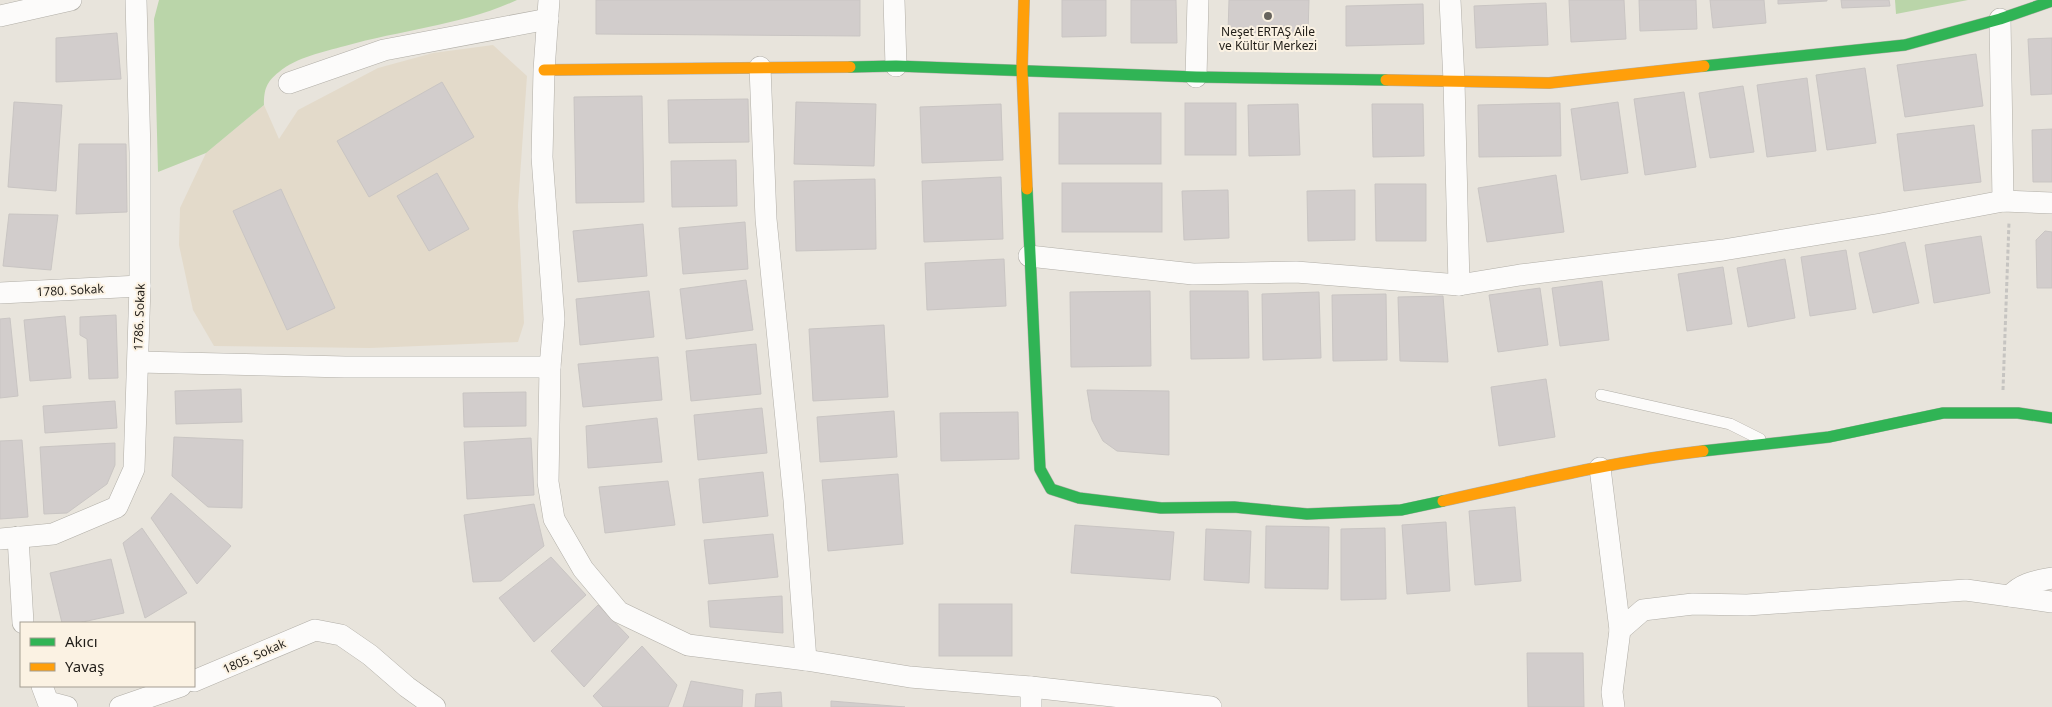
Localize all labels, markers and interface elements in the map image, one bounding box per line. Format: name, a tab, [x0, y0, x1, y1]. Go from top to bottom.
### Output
marker: Neşet ERTAŞ Aile ve Kültür Merkezi	[1262, 10, 1274, 22]
place label: Neşet ERTAŞ Aile ve Kültür Merkezi	[1219, 23, 1317, 54]
street label: 1780. Sokak	[36, 280, 105, 300]
street label: 1786. Sokak	[129, 283, 149, 351]
legend	[20, 622, 195, 687]
text: Akıcı	[65, 631, 98, 651]
street label: 1805. Sokak	[220, 634, 289, 677]
text: Yavaş	[65, 656, 104, 676]

